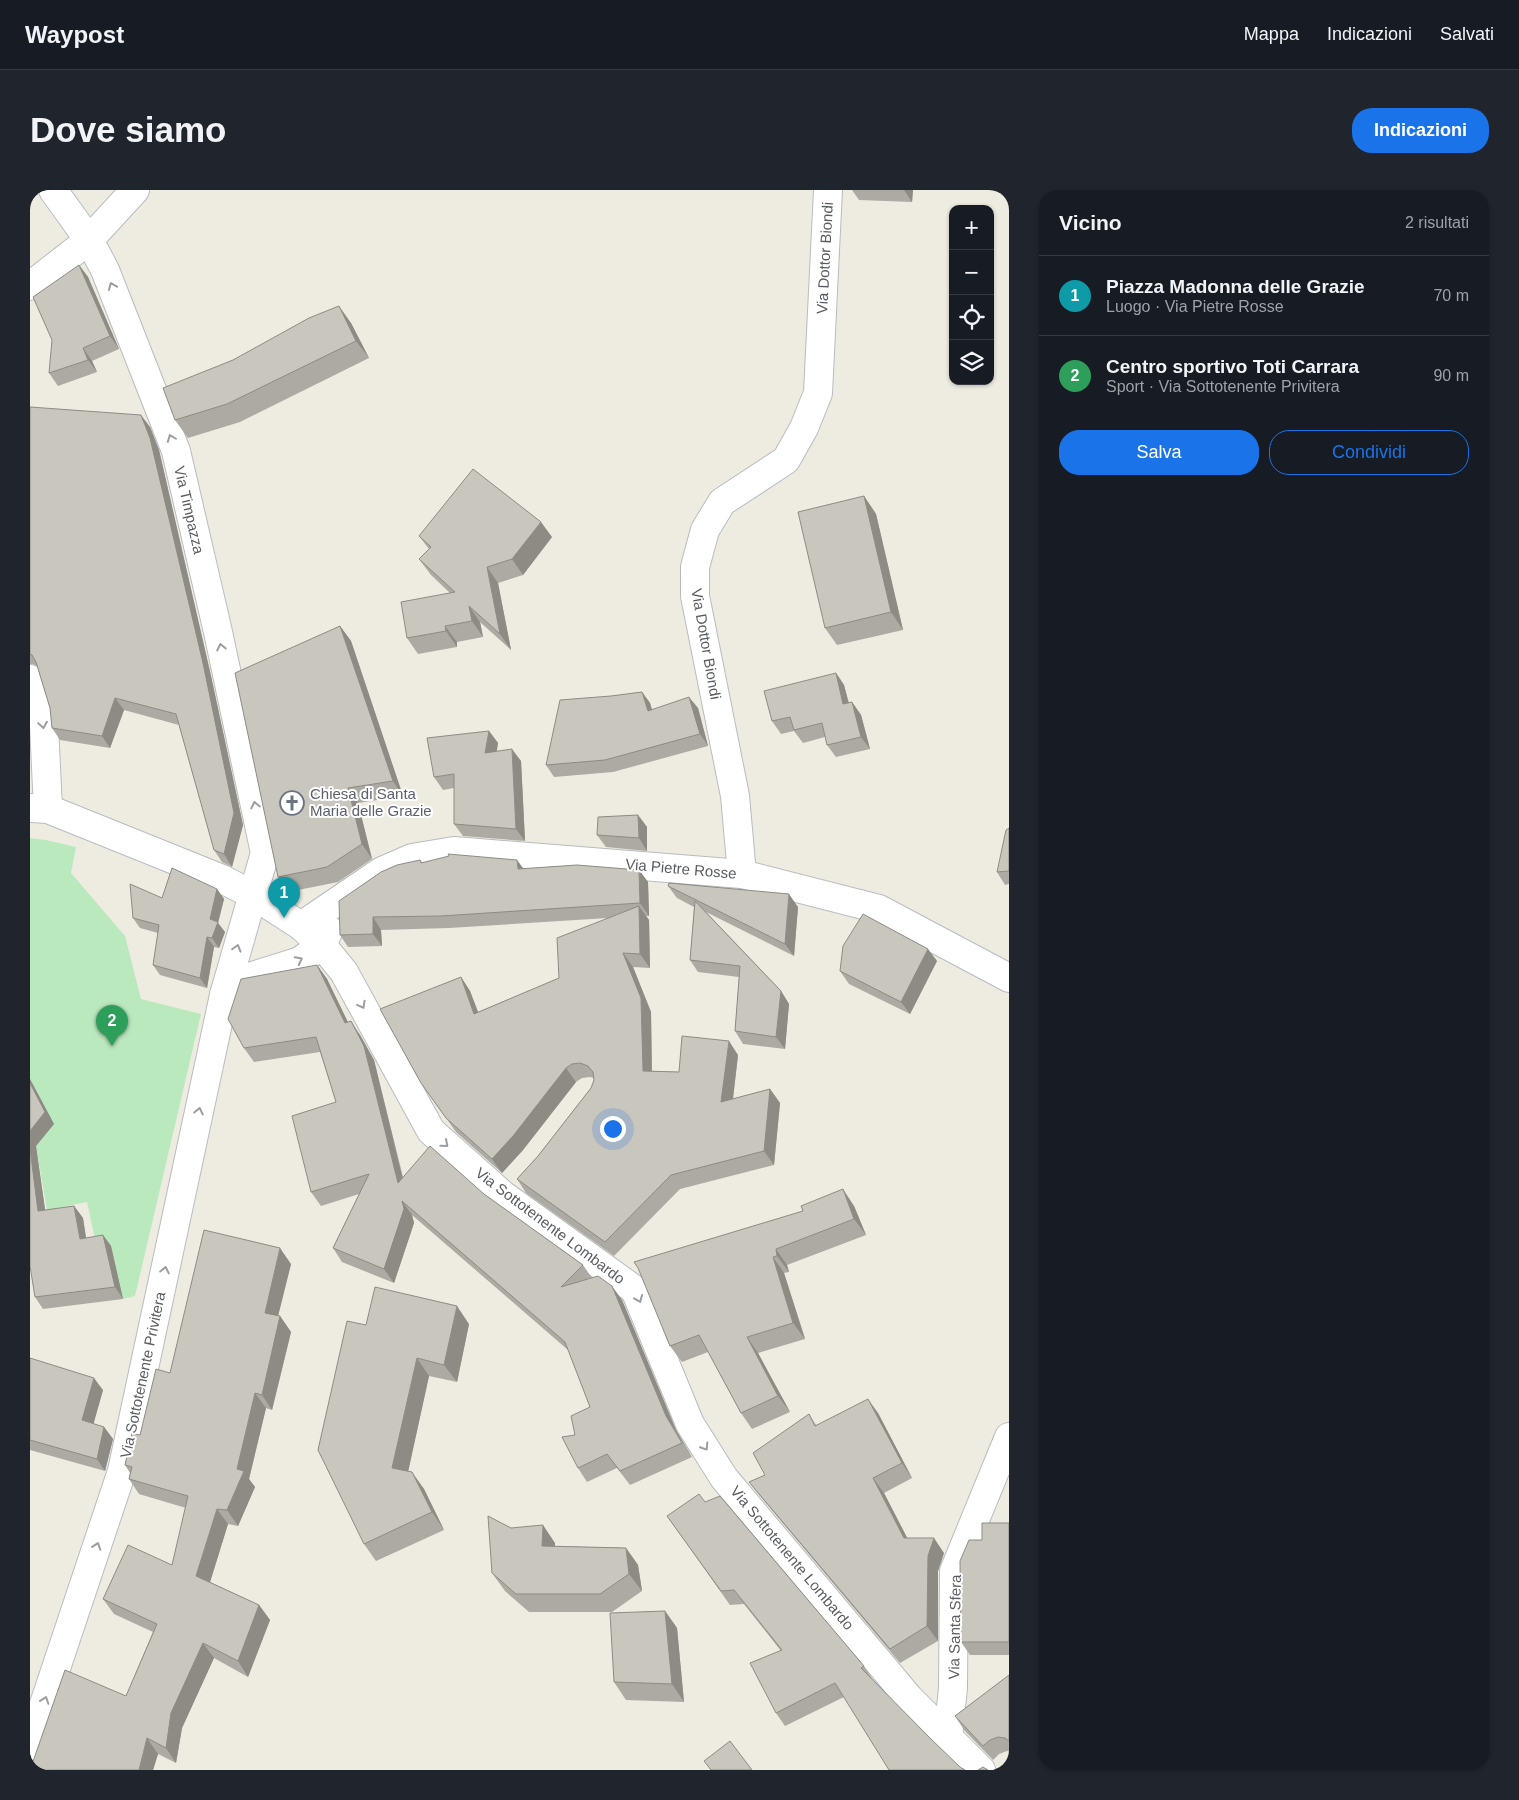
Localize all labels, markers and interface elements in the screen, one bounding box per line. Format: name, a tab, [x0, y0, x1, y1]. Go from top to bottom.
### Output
text: Waypost	[25, 21, 124, 48]
text: Mappa	[1244, 24, 1299, 44]
text: Indicazioni	[1327, 24, 1412, 44]
text: Salvati	[1440, 24, 1494, 44]
button: Indicazioni	[1352, 108, 1489, 153]
text: Dove siamo	[30, 110, 226, 149]
street label: Via Dottor Biondi	[813, 201, 836, 314]
map controls	[949, 205, 994, 385]
button: +	[949, 205, 994, 250]
text: Vicino	[1059, 211, 1122, 234]
text: 2 risultati	[1405, 214, 1469, 231]
button: −	[949, 250, 994, 295]
text: Piazza Madonna delle Grazie	[1106, 276, 1365, 297]
one-way arrow	[107, 282, 118, 291]
text: 1	[1071, 287, 1079, 304]
text: 70 m	[1433, 287, 1469, 304]
button: locate	[949, 295, 994, 340]
text: Luogo · Via Pietre Rosse	[1106, 298, 1284, 315]
button: layers	[949, 340, 994, 385]
text: Centro sportivo Toti Carrara	[1106, 356, 1359, 377]
text: 2	[1071, 367, 1079, 384]
text: 90 m	[1433, 367, 1469, 384]
text: Sport · Via Sottotenente Privitera	[1106, 378, 1340, 395]
button: Salva	[1059, 430, 1259, 475]
button: Condividi	[1269, 430, 1469, 475]
one-way arrow	[167, 434, 177, 442]
street label: Via Timpazza	[171, 464, 208, 556]
street label: Via Dottor Biondi	[688, 587, 725, 701]
one-way arrow	[216, 642, 227, 651]
one-way arrow	[38, 721, 48, 730]
place label: Chiesa di Santa Maria delle Grazie	[310, 785, 432, 819]
church icon: Chiesa di Santa Maria delle Grazie	[279, 790, 305, 816]
one-way arrow	[250, 801, 261, 810]
street label: Via Pietre Rosse	[625, 855, 737, 882]
pin: 1	[268, 877, 300, 918]
one-way arrow	[232, 944, 242, 952]
one-way arrow	[293, 956, 302, 966]
one-way arrow	[356, 1000, 366, 1009]
pin: 2	[96, 1005, 128, 1046]
one-way arrow	[193, 1106, 204, 1115]
your location	[600, 1116, 626, 1142]
one-way arrow	[439, 1138, 448, 1146]
street label: Via Sottotenente Lombardo	[472, 1164, 628, 1287]
one-way arrow	[160, 1265, 170, 1274]
street label: Via Sottotenente Privitera	[117, 1289, 169, 1460]
one-way arrow	[632, 1294, 643, 1303]
one-way arrow	[699, 1442, 708, 1451]
street label: Via Sottotenente Lombardo	[727, 1482, 858, 1633]
one-way arrow	[91, 1542, 101, 1551]
street label: Via Santa Sfera	[945, 1574, 964, 1680]
one-way arrow	[40, 1697, 50, 1705]

